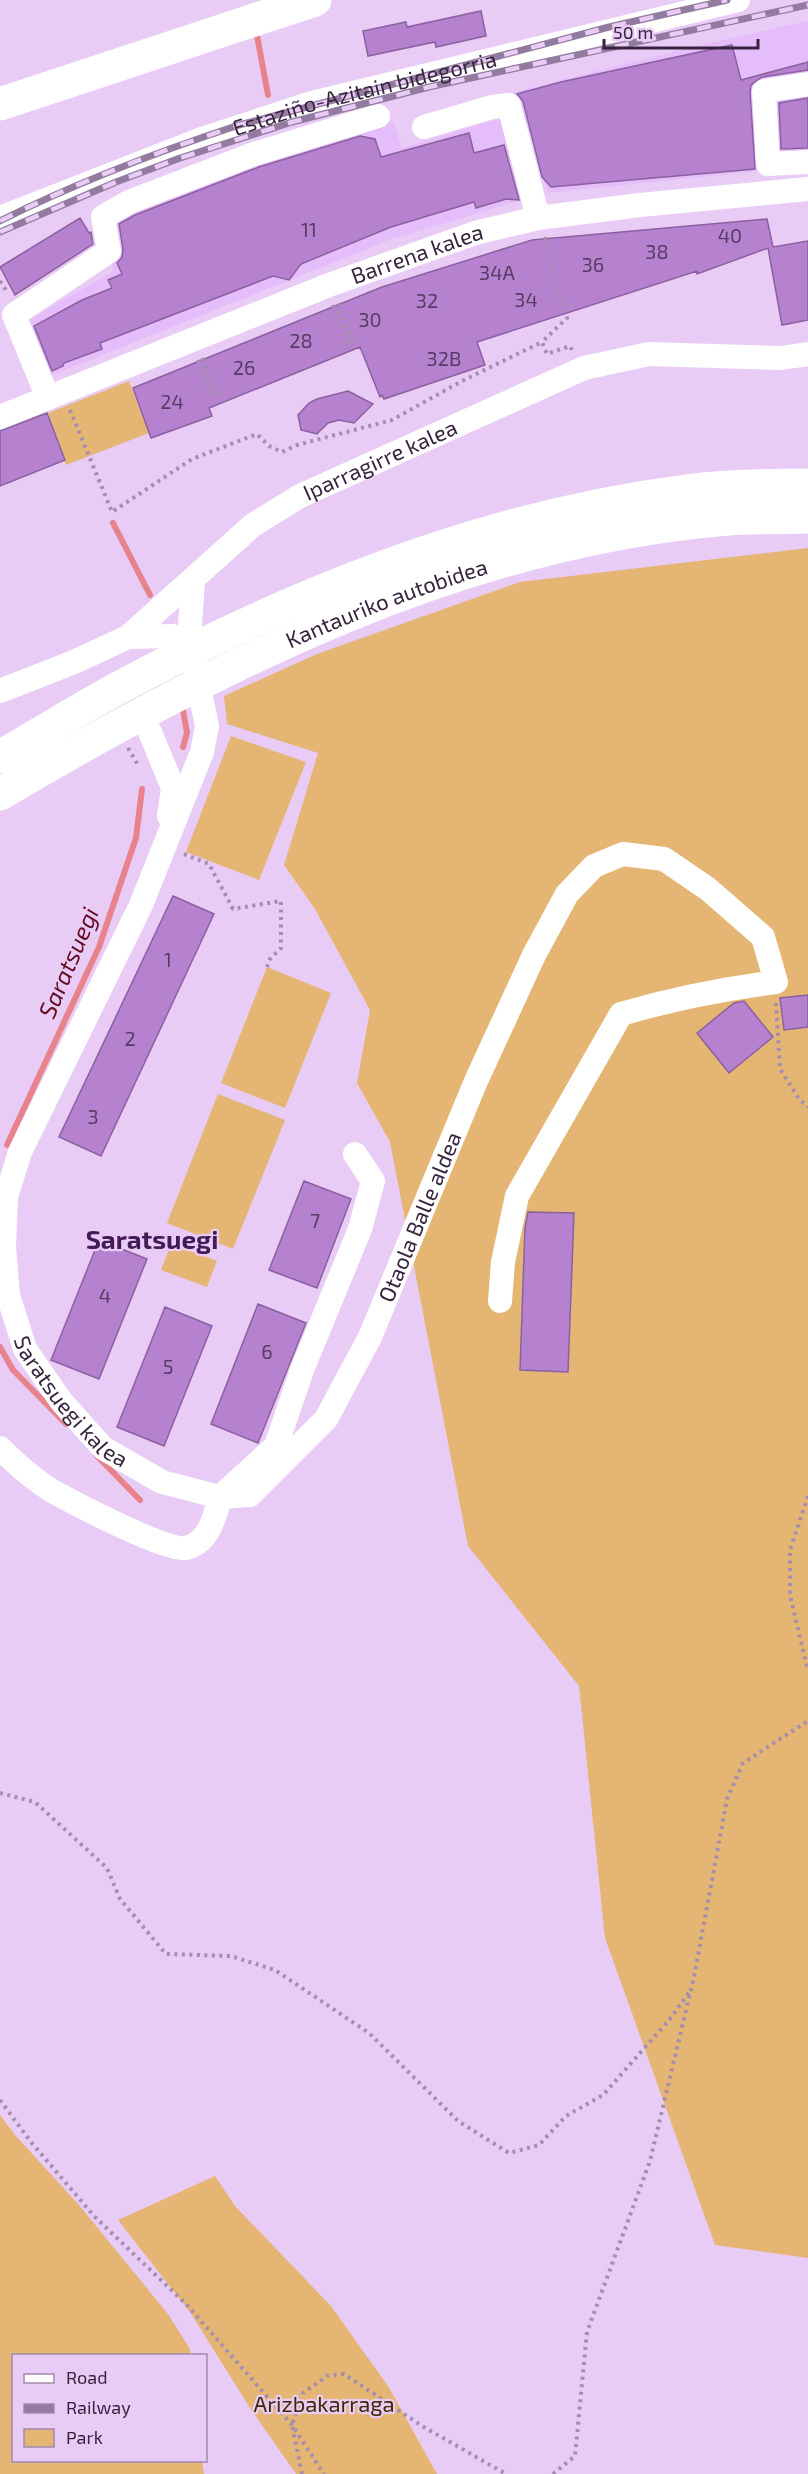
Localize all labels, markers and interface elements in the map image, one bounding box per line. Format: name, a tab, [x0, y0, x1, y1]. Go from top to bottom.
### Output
scale bar	[604, 12, 758, 50]
text: 50 m	[613, 21, 653, 43]
street label: Estaziño-Azitain bidegorria	[229, 45, 499, 140]
house number: 11	[301, 217, 317, 241]
street label: Barrena kalea	[347, 218, 485, 288]
house number: 40	[718, 223, 742, 247]
house number: 38	[645, 239, 669, 263]
house number: 36	[582, 252, 604, 276]
house number: 34A	[479, 260, 515, 284]
house number: 34	[514, 287, 538, 311]
house number: 32	[416, 288, 438, 312]
house number: 30	[358, 307, 382, 331]
house number: 28	[289, 328, 313, 352]
house number: 32B	[427, 346, 461, 370]
house number: 26	[233, 355, 255, 379]
house number: 24	[160, 389, 184, 413]
street label: Iparragirre kalea	[299, 413, 461, 505]
street label: Kantauriko autobidea	[281, 553, 490, 652]
water label: Saratsuegi	[31, 903, 104, 1022]
house number: 1	[164, 947, 172, 971]
house number: 2	[124, 1026, 136, 1050]
house number: 3	[87, 1104, 99, 1128]
street label: Otaola Balle aldea	[372, 1128, 466, 1306]
house number: 7	[310, 1208, 320, 1232]
district label: Saratsuegi	[86, 1223, 218, 1254]
house number: 4	[99, 1283, 111, 1307]
street label: Saratsuegi kalea	[10, 1332, 133, 1472]
house number: 6	[261, 1339, 273, 1363]
house number: 5	[163, 1354, 173, 1378]
legend	[12, 2354, 207, 2462]
text: Road	[66, 2366, 107, 2388]
park label: Arizbakarraga	[253, 2390, 395, 2416]
text: Railway	[66, 2396, 131, 2418]
text: Park	[66, 2426, 103, 2448]

